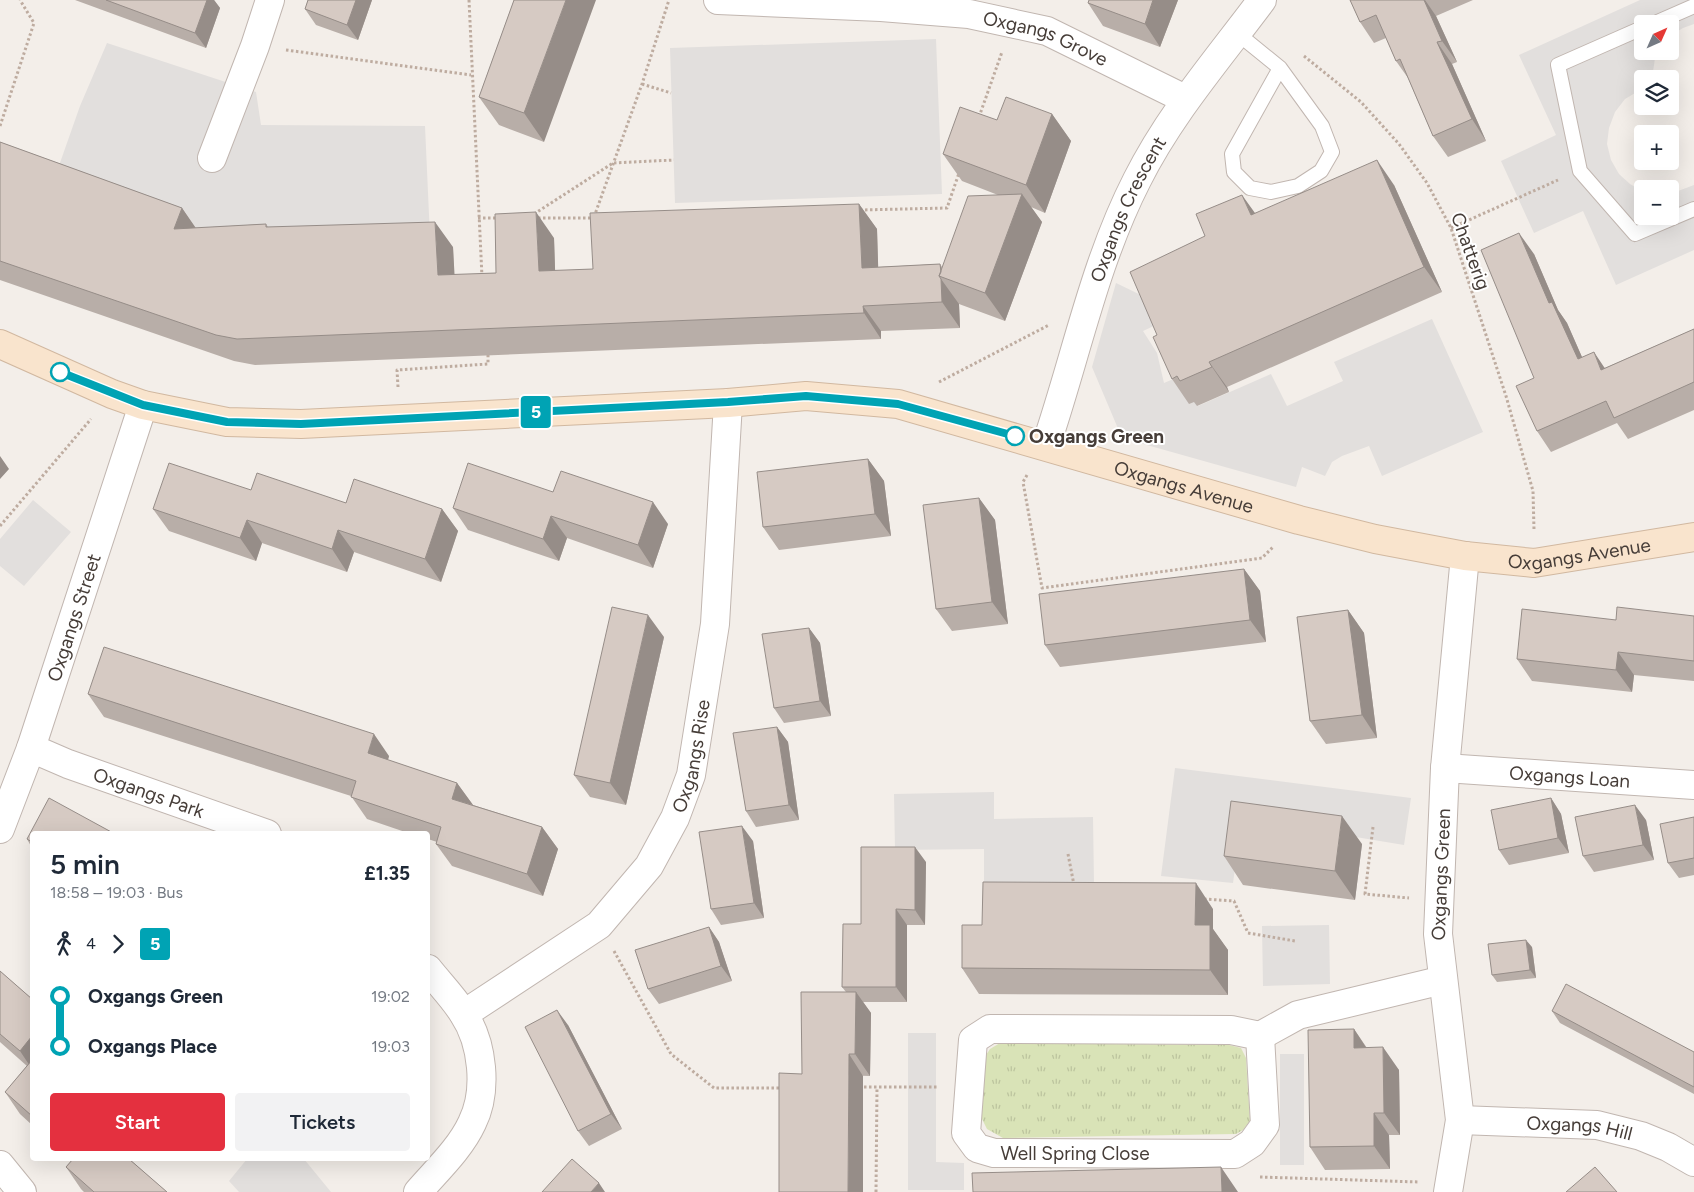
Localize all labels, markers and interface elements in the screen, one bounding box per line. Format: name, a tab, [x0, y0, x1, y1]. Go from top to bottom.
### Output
street label: Oxgangs Grove	[981, 6, 1112, 71]
north arrow	[1634, 15, 1679, 60]
map controls	[1634, 15, 1679, 225]
button: layers	[1634, 70, 1679, 115]
button: +	[1634, 125, 1679, 170]
street label: Oxgangs Crescent	[1086, 132, 1171, 285]
button: −	[1634, 180, 1679, 225]
street label: Chatterig	[1446, 209, 1495, 293]
unlabelled marker	[50, 362, 70, 382]
line badge: 5	[520, 396, 552, 428]
text: 5	[531, 401, 541, 423]
place label: Oxgangs Green	[1029, 425, 1164, 448]
marker: Oxgangs Green	[1005, 426, 1025, 446]
street label: Oxgangs Avenue	[1111, 456, 1256, 518]
street label: Oxgangs Avenue	[1507, 533, 1652, 575]
street label: Oxgangs Street	[42, 551, 106, 685]
street label: Oxgangs Rise	[667, 698, 715, 816]
street label: Oxgangs Loan	[1508, 761, 1631, 793]
street label: Oxgangs Park	[90, 763, 208, 823]
street label: Oxgangs Green	[1427, 808, 1455, 941]
text: 5 min	[50, 847, 120, 881]
text: £1.35	[364, 862, 410, 885]
text: 18:58 – 19:03 · Bus	[50, 883, 183, 902]
icon: walk	[50, 930, 78, 958]
icon: forward	[104, 930, 132, 958]
text: 5	[150, 933, 160, 955]
text: 4	[86, 934, 96, 953]
text: Oxgangs Green	[88, 985, 223, 1008]
text: 19:02	[371, 987, 410, 1006]
text: Oxgangs Place	[88, 1035, 217, 1058]
text: 19:03	[371, 1037, 410, 1056]
button: Start	[50, 1093, 225, 1151]
button: Tickets	[235, 1093, 410, 1151]
street label: Oxgangs Hill	[1526, 1111, 1635, 1145]
street label: Well Spring Close	[1000, 1142, 1150, 1165]

